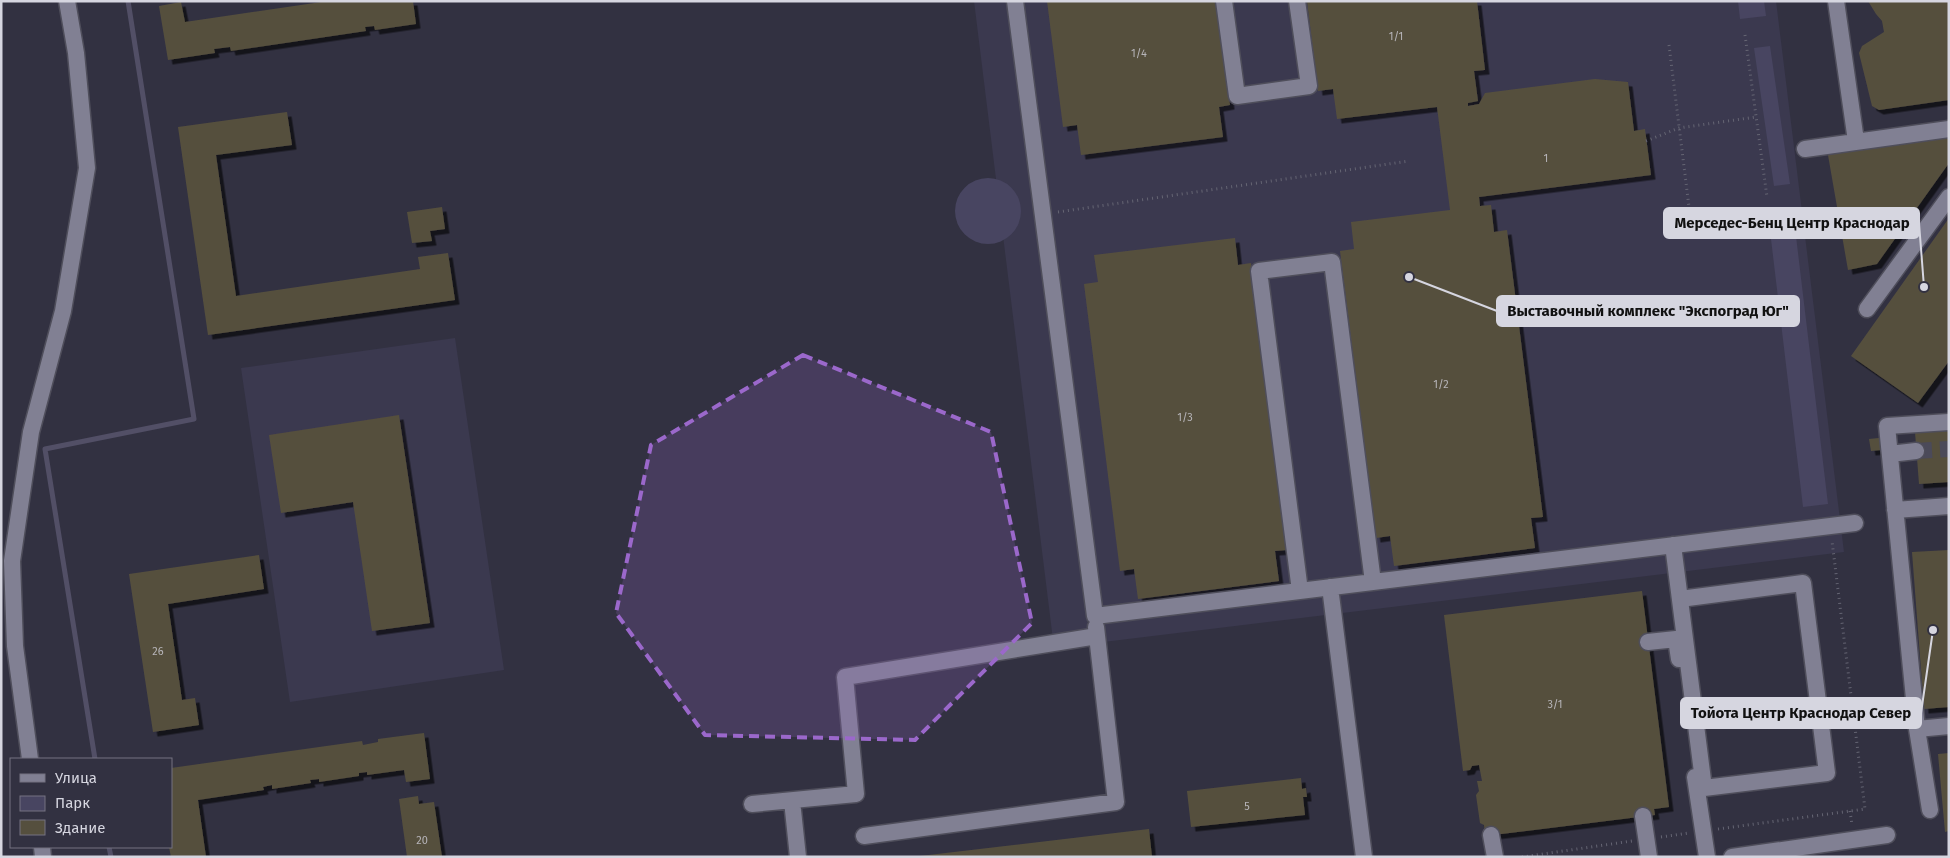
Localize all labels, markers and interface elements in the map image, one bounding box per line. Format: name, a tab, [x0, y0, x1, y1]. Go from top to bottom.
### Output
house number: 1/1	[1389, 30, 1403, 43]
house number: 1/4	[1131, 47, 1147, 60]
house number: 1	[1544, 152, 1548, 165]
callout: Мерседес-Бенц Центр Краснодар	[1664, 208, 1919, 238]
text: Мерседес-Бенц Центр Краснодар	[1674, 214, 1910, 232]
callout: Выставочный комплекс "Экспоград Юг"	[1497, 296, 1799, 326]
text: Выставочный комплекс "Экспоград Юг"	[1507, 302, 1789, 320]
house number: 1/2	[1433, 378, 1449, 391]
house number: 1/3	[1177, 411, 1193, 424]
house number: 26	[152, 645, 164, 658]
house number: 3/1	[1547, 698, 1563, 711]
callout: Тойота Центр Краснодар Север	[1681, 698, 1921, 728]
text: Тойота Центр Краснодар Север	[1691, 704, 1911, 722]
legend	[10, 758, 172, 848]
text: Улица	[55, 769, 97, 787]
text: Парк	[55, 794, 90, 812]
house number: 5	[1244, 800, 1250, 813]
text: Здание	[55, 819, 105, 837]
house number: 20	[416, 834, 428, 847]

